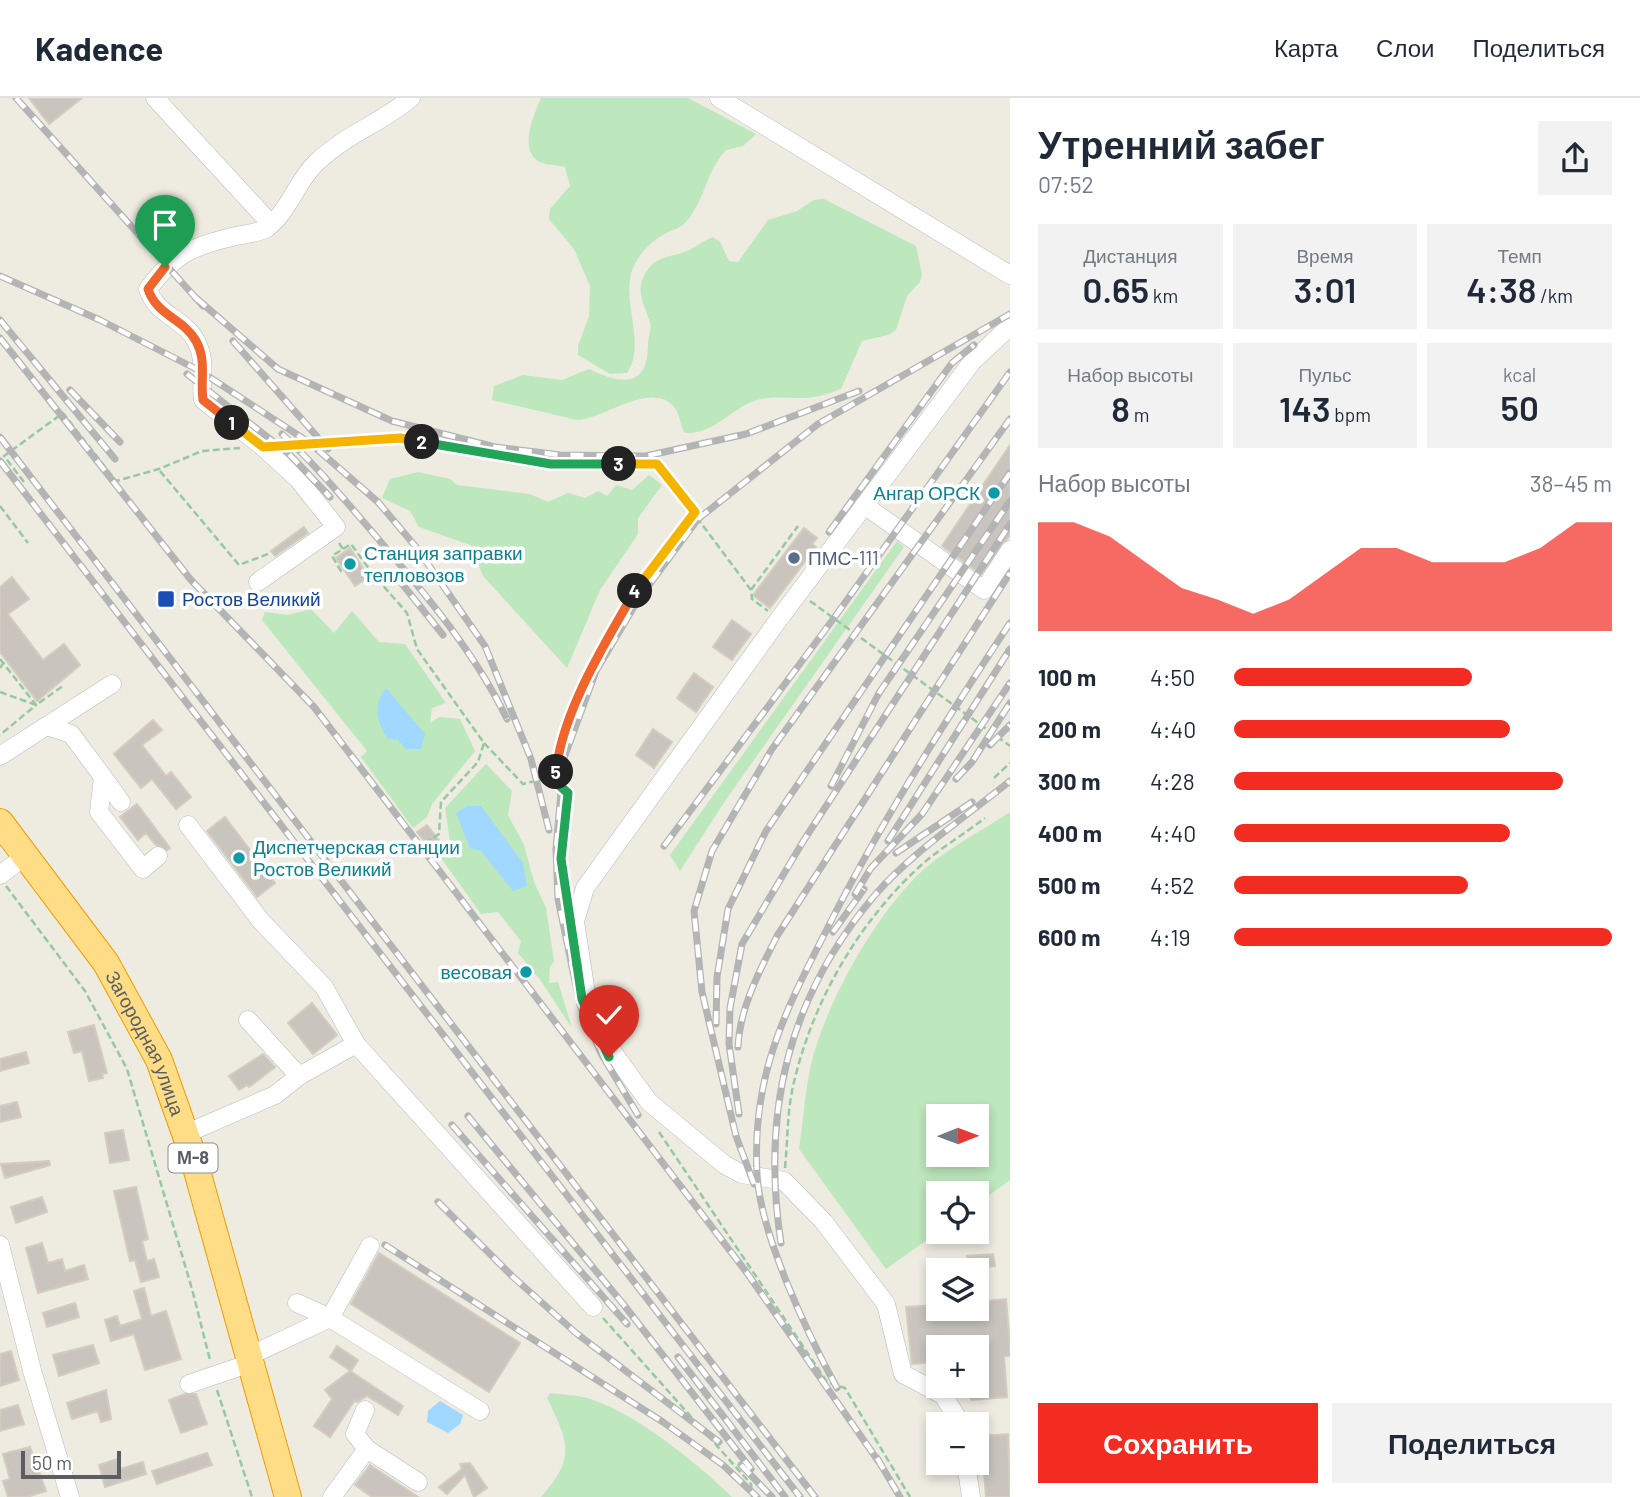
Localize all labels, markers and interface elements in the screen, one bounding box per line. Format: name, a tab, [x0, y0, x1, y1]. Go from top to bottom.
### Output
text: Kadence	[35, 28, 163, 68]
text: Карта	[1274, 33, 1338, 62]
text: Слои	[1376, 33, 1434, 62]
text: Поделиться	[1472, 33, 1605, 62]
text: Утренний забег	[1038, 121, 1325, 167]
button: share	[1538, 121, 1612, 195]
text: 07:52	[1038, 170, 1094, 198]
pin	[135, 195, 195, 267]
icon: arrive	[146, 206, 184, 244]
text: Дистанция	[1083, 244, 1177, 267]
text: Время	[1296, 244, 1354, 267]
text: Темп	[1497, 244, 1542, 267]
text: 0.65	[1083, 268, 1149, 310]
text: 3:01	[1294, 268, 1356, 310]
text: 4:38	[1466, 268, 1536, 310]
text: km	[1149, 284, 1178, 307]
text: /km	[1536, 284, 1573, 307]
text: Набор высоты	[1067, 363, 1193, 386]
text: Пульс	[1298, 363, 1352, 386]
text: kcal	[1503, 363, 1536, 386]
text: 50	[1500, 386, 1539, 428]
text: 8	[1111, 387, 1130, 429]
text: 143	[1279, 387, 1331, 429]
text: m	[1130, 403, 1149, 426]
text: bpm	[1331, 403, 1371, 426]
pin: 1	[215, 406, 250, 440]
text: 1	[228, 411, 235, 434]
pin: 2	[404, 424, 440, 460]
text: 2	[416, 430, 427, 453]
pin: 3	[602, 446, 636, 482]
text: 3	[613, 452, 624, 475]
text: Набор высоты	[1038, 469, 1191, 497]
text: 38–45 m	[1530, 469, 1612, 497]
place label: Ангар ОРСК	[873, 481, 980, 504]
marker: Ангар ОРСК	[986, 485, 1002, 501]
place label: Станция заправки тепловозов	[364, 541, 523, 586]
place label: ПМС-111	[808, 546, 879, 569]
marker: ПМС-111	[786, 550, 802, 566]
marker: Станция заправки тепловозов	[342, 556, 358, 572]
pin: 4	[618, 574, 652, 608]
text: 4	[629, 579, 640, 602]
place label: Ростов Великий	[182, 587, 321, 610]
marker: Ростов Великий	[156, 589, 176, 609]
text: 100 m	[1038, 663, 1096, 691]
text: 4:50	[1150, 663, 1195, 691]
text: 200 m	[1038, 715, 1101, 743]
text: 4:40	[1150, 715, 1196, 743]
pin: 5	[538, 754, 574, 790]
text: 5	[550, 760, 561, 783]
text: 300 m	[1038, 767, 1100, 795]
text: 4:28	[1150, 767, 1195, 795]
text: 400 m	[1038, 819, 1102, 847]
text: 4:40	[1150, 819, 1196, 847]
place label: Диспетчерская станции Ростов Великий	[253, 835, 460, 880]
marker: Диспетчерская станции Ростов Великий	[231, 850, 247, 866]
text: 500 m	[1038, 871, 1100, 899]
text: 4:52	[1150, 871, 1195, 899]
text: 600 m	[1038, 923, 1100, 951]
text: 4:19	[1150, 923, 1191, 951]
place label: весовая	[441, 960, 512, 983]
marker: весовая	[518, 964, 534, 980]
street label: Загородная улица	[101, 966, 190, 1119]
pin	[579, 985, 639, 1057]
icon: check	[590, 996, 628, 1034]
north arrow	[926, 1104, 989, 1167]
map controls	[926, 1104, 989, 1475]
road number: М-8	[168, 1143, 218, 1172]
button: locate	[926, 1181, 989, 1244]
button: layers	[926, 1258, 989, 1321]
button: +	[926, 1335, 989, 1398]
button: Сохранить	[1038, 1403, 1318, 1483]
button: Поделиться	[1332, 1403, 1612, 1483]
button: −	[926, 1412, 989, 1475]
scale bar	[21, 1448, 121, 1480]
text: 50 m	[32, 1451, 72, 1474]

